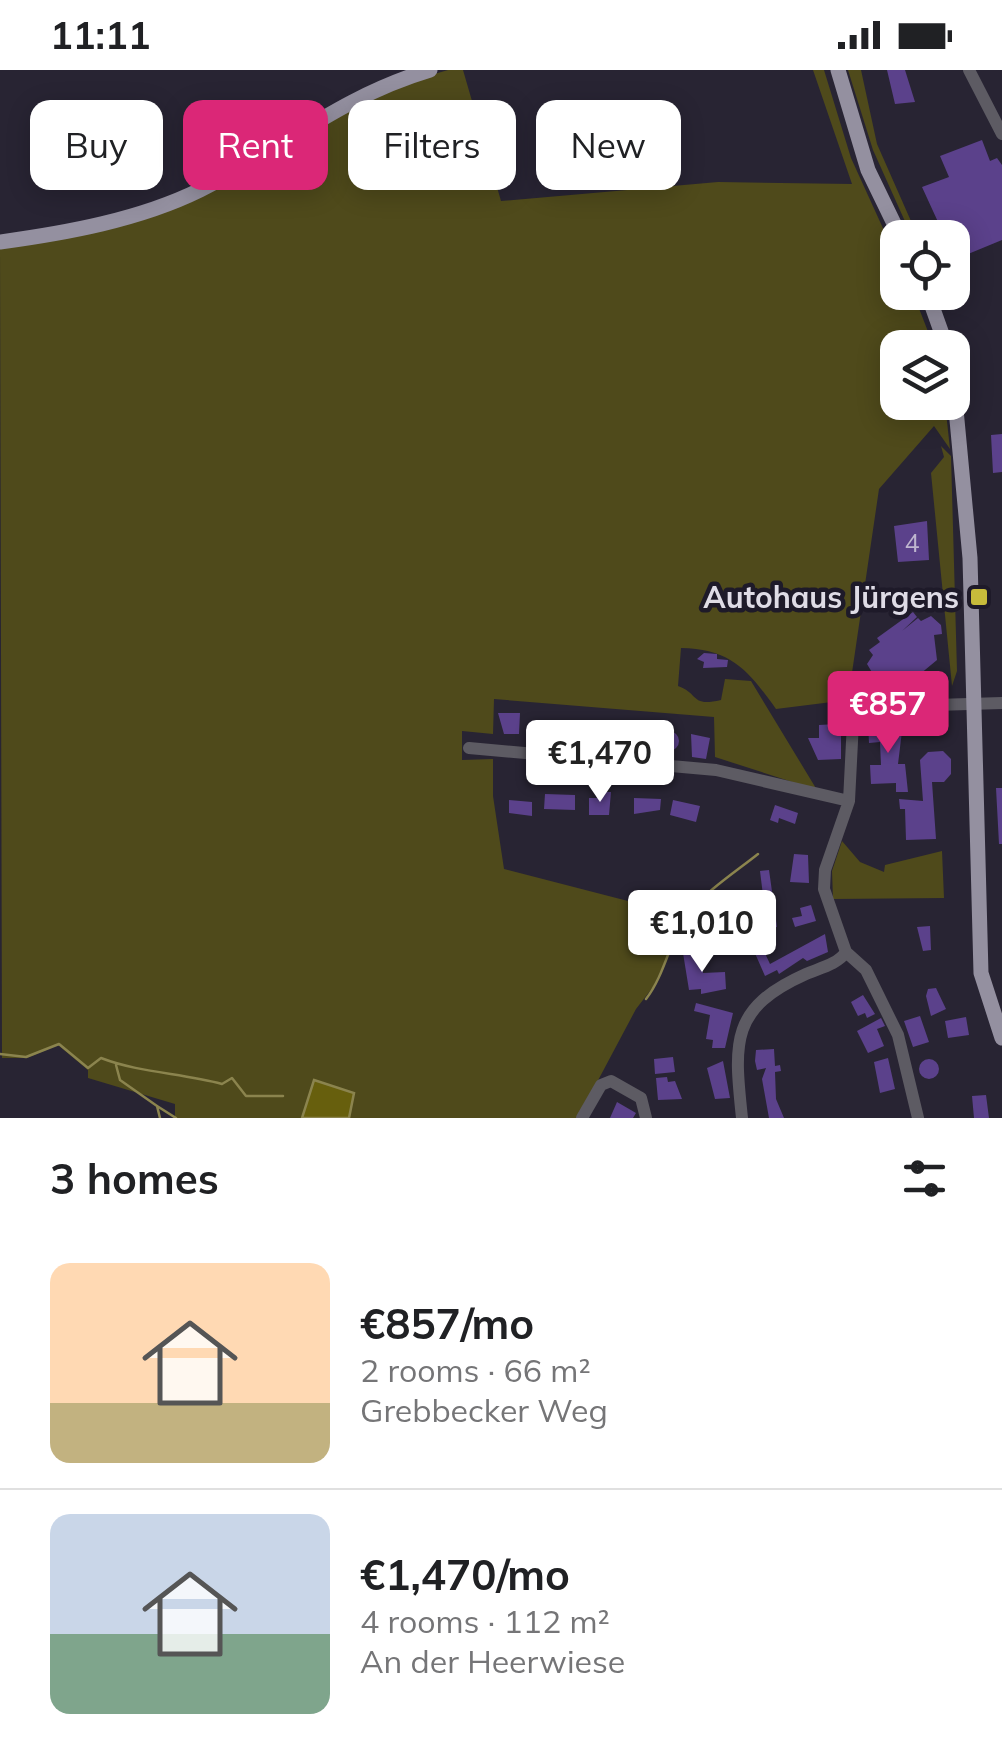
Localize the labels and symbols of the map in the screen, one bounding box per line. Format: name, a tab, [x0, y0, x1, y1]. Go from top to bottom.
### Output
house number: 4	[904, 527, 920, 558]
place label: Autohaus Jürgens	[703, 578, 959, 616]
marker: Autohaus Jürgens	[968, 586, 990, 608]
pin: €857	[829, 671, 947, 756]
pin: €1,470	[519, 720, 681, 805]
pin: €1,010	[621, 890, 783, 975]

